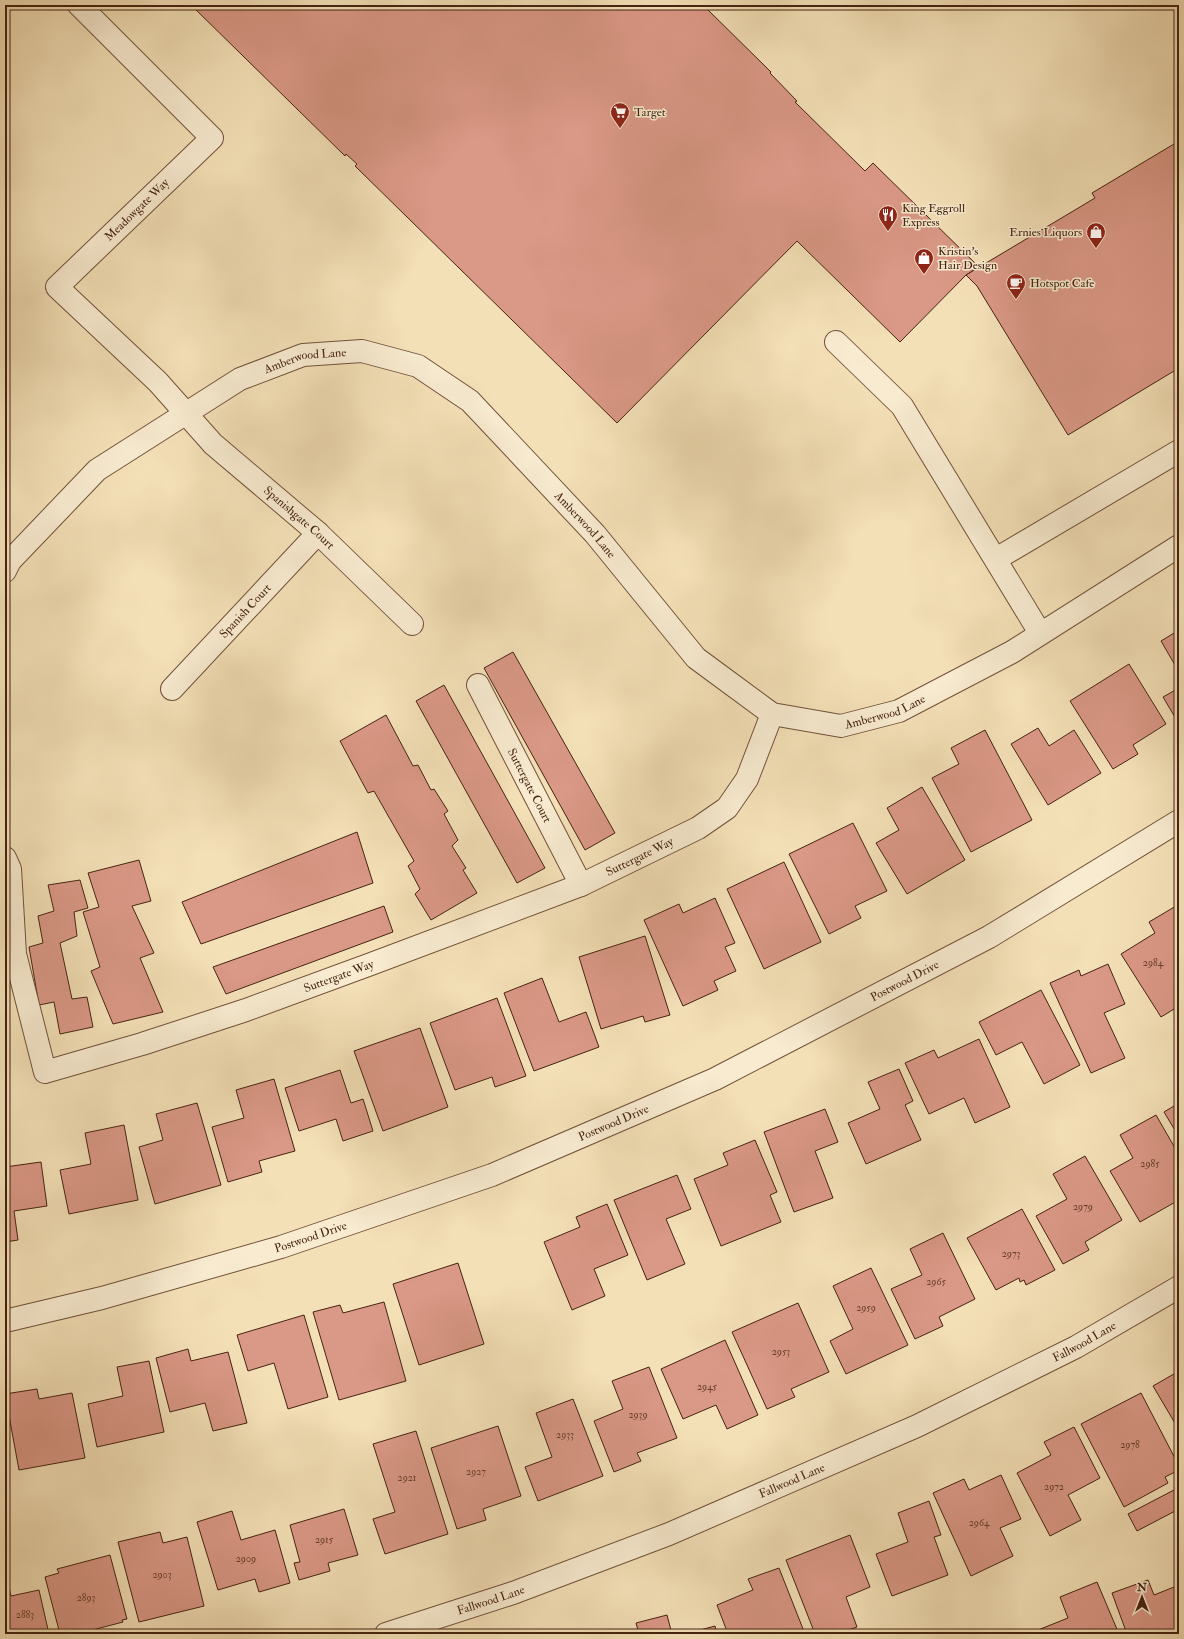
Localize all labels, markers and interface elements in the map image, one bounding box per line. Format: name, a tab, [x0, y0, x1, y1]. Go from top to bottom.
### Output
supermarket icon: Target	[609, 101, 631, 129]
place label: Target	[634, 105, 666, 120]
street label: Meadowgate Way	[102, 175, 173, 244]
place label: King Eggroll Express	[902, 201, 965, 230]
restaurant icon: King Eggroll Express	[877, 204, 899, 232]
shop icon: Ernies Liquors	[1085, 221, 1107, 249]
place label: Ernies Liquors	[1009, 225, 1082, 240]
place label: Kristin's Hair Design	[938, 244, 997, 273]
shop icon: Kristin's Hair Design	[913, 247, 935, 275]
cafe icon: Hotspot Cafe	[1005, 272, 1027, 300]
place label: Hotspot Cafe	[1030, 276, 1094, 291]
street label: Amberwood Lane	[261, 345, 347, 377]
street label: Spanishgate Court	[261, 483, 338, 553]
street label: Amberwood Lane	[551, 488, 619, 561]
street label: Spanish Court	[216, 580, 274, 641]
street label: Amberwood Lane	[842, 691, 928, 732]
street label: Suttergate Court	[504, 746, 555, 825]
street label: Suttergate Way	[603, 833, 677, 879]
street label: Suttergate Way	[301, 956, 376, 996]
street label: Postwood Drive	[868, 957, 941, 1005]
house number: 2984	[1143, 957, 1164, 969]
street label: Postwood Drive	[576, 1101, 651, 1144]
house number: 2985	[1140, 1158, 1160, 1170]
house number: 2979	[1073, 1201, 1093, 1213]
street label: Postwood Drive	[273, 1218, 349, 1256]
house number: 2973	[1002, 1248, 1020, 1260]
house number: 2965	[926, 1276, 946, 1288]
house number: 2959	[856, 1302, 876, 1314]
street label: Fallwood Lane	[1050, 1318, 1119, 1365]
house number: 2953	[772, 1346, 790, 1358]
house number: 2945	[697, 1381, 718, 1393]
house number: 2939	[628, 1409, 648, 1421]
house number: 2933	[556, 1429, 574, 1441]
house number: 2978	[1120, 1439, 1140, 1451]
street label: Fallwood Lane	[756, 1460, 827, 1502]
house number: 2927	[466, 1466, 486, 1478]
house number: 2921	[398, 1472, 417, 1484]
house number: 2972	[1044, 1481, 1064, 1493]
house number: 2964	[969, 1517, 990, 1529]
house number: 2915	[315, 1534, 334, 1546]
house number: 2909	[236, 1553, 256, 1565]
house number: 2903	[152, 1569, 172, 1581]
north arrow	[1122, 1577, 1162, 1617]
text: N	[1136, 1581, 1148, 1594]
street label: Fallwood Lane	[455, 1582, 527, 1618]
house number: 2893	[77, 1592, 96, 1604]
house number: 2883	[16, 1609, 34, 1621]

